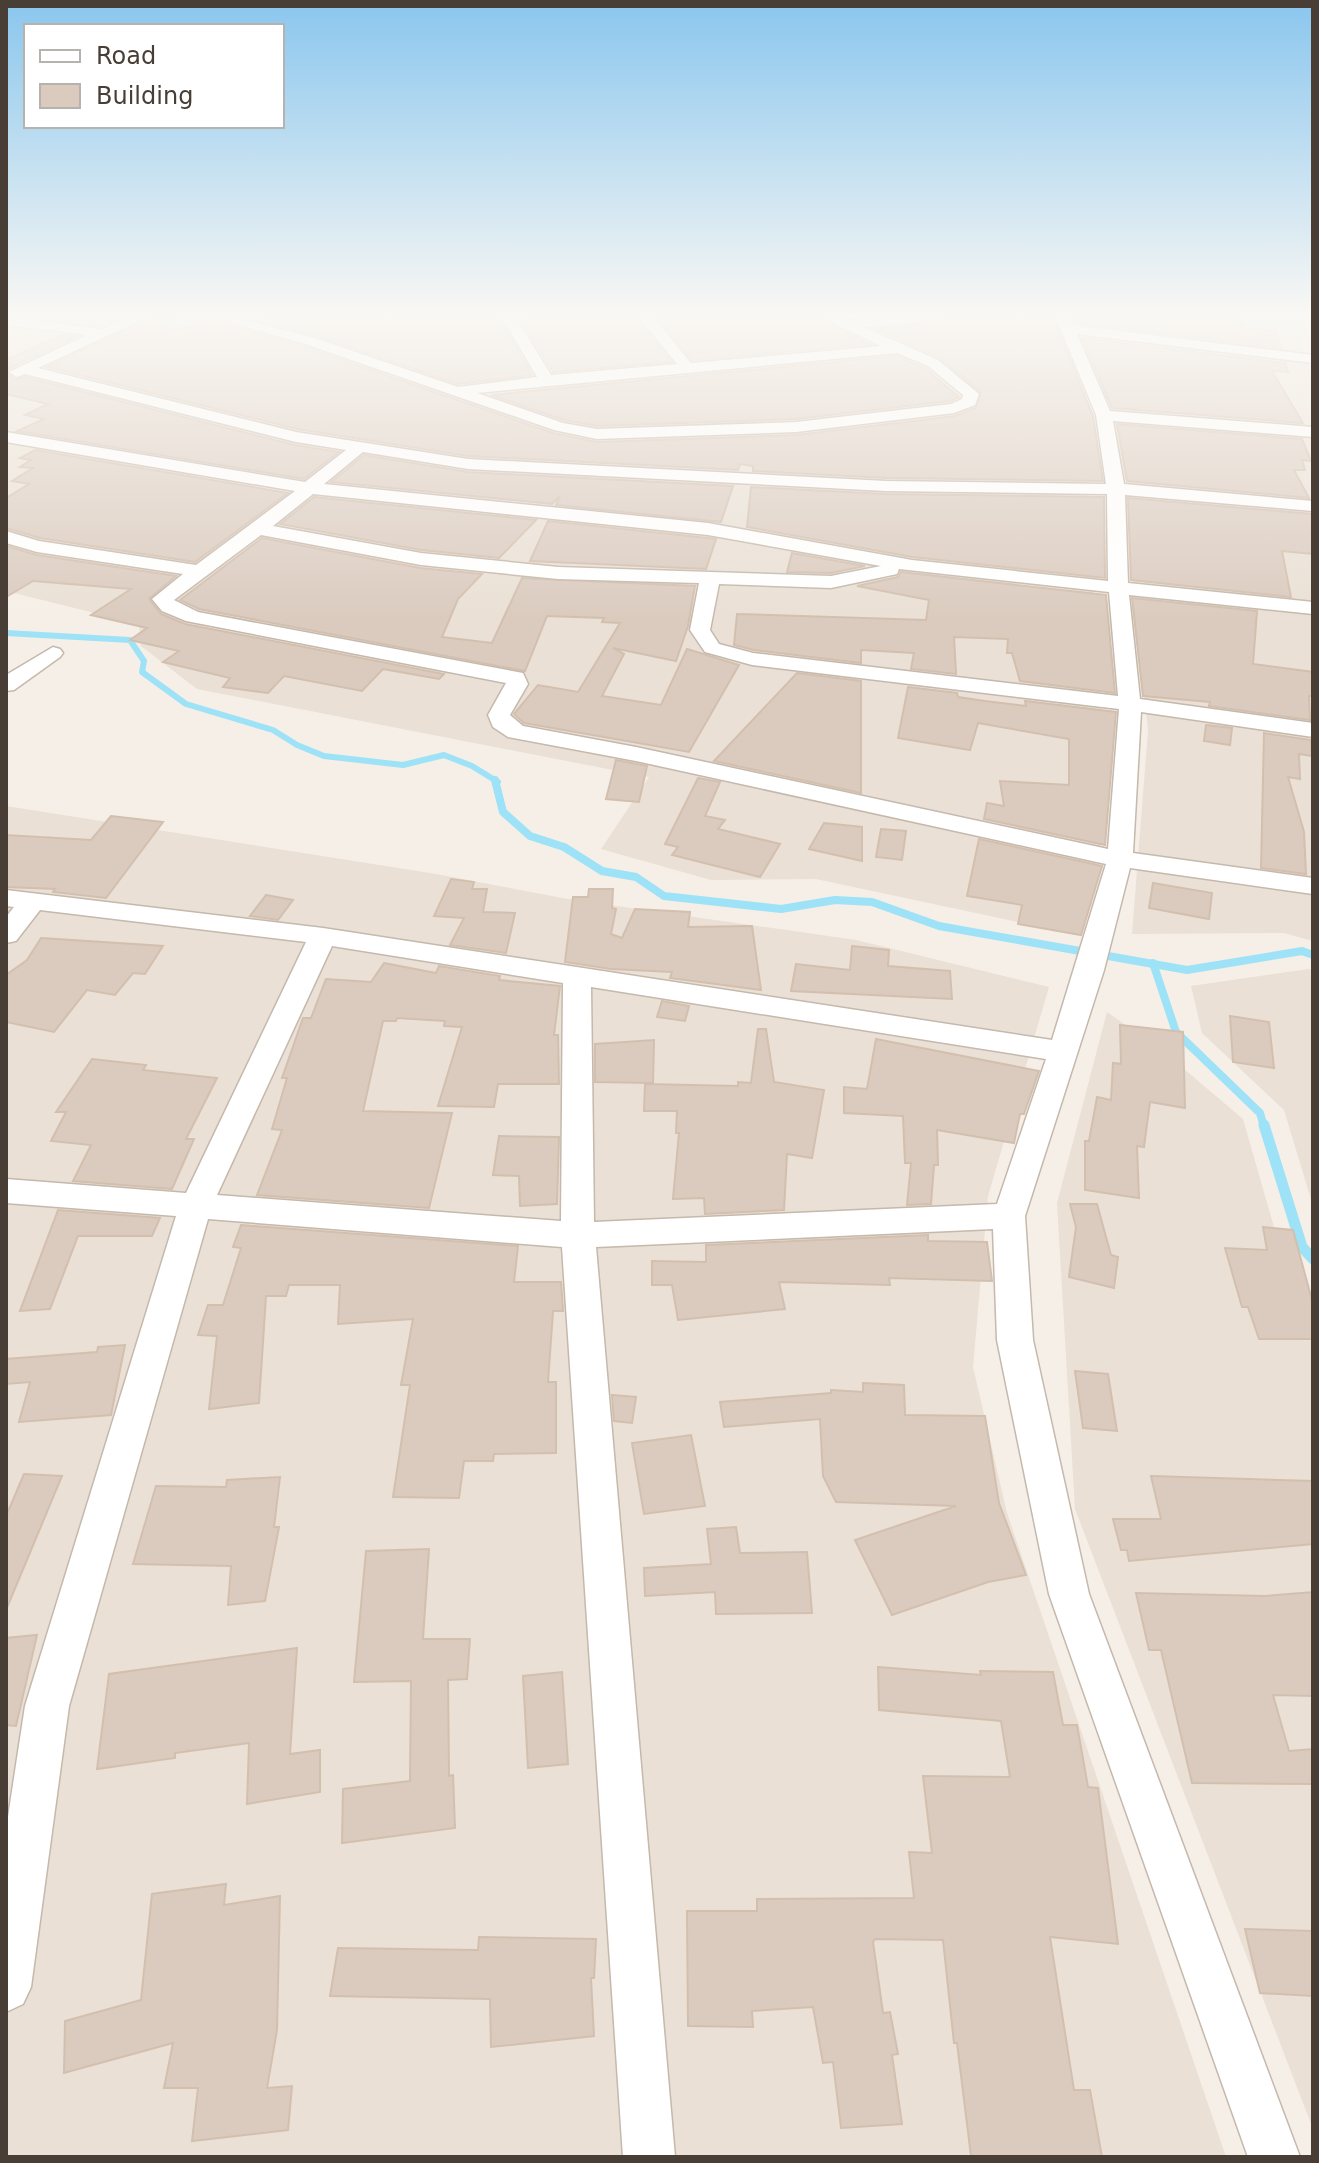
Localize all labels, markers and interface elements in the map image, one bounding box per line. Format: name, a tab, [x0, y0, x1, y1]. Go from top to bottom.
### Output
legend	[24, 24, 284, 128]
text: Road	[96, 42, 156, 70]
text: Building	[96, 82, 193, 110]

